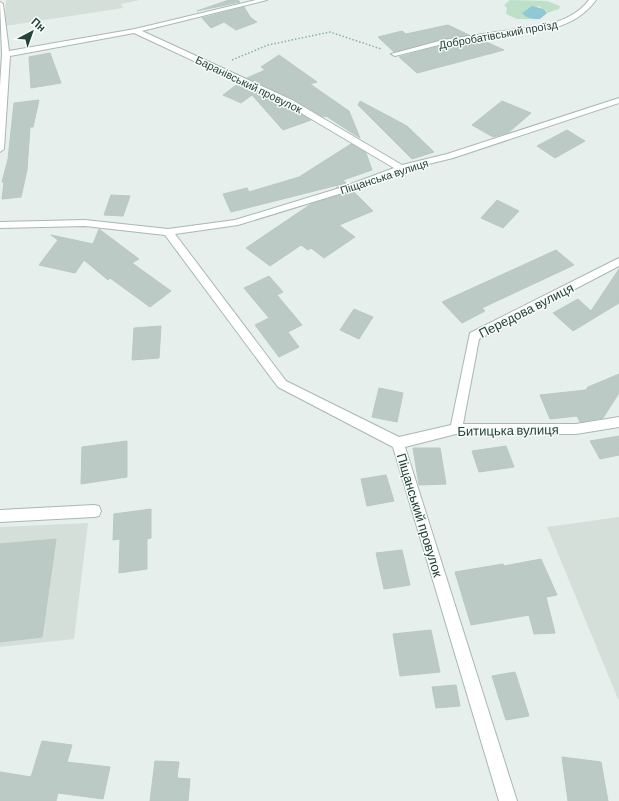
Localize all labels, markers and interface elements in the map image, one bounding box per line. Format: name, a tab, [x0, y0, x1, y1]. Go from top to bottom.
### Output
north arrow	[12, 12, 52, 52]
text: Пн	[29, 14, 49, 34]
street label: Добробатівський проїзд	[438, 17, 559, 51]
street label: Баранівський провулок	[194, 53, 305, 116]
street label: Піщанська вулиця	[338, 156, 430, 196]
street label: Передова вулиця	[476, 279, 576, 341]
street label: Битицька вулиця	[457, 421, 559, 439]
street label: Піщанський провулок	[394, 451, 447, 579]

